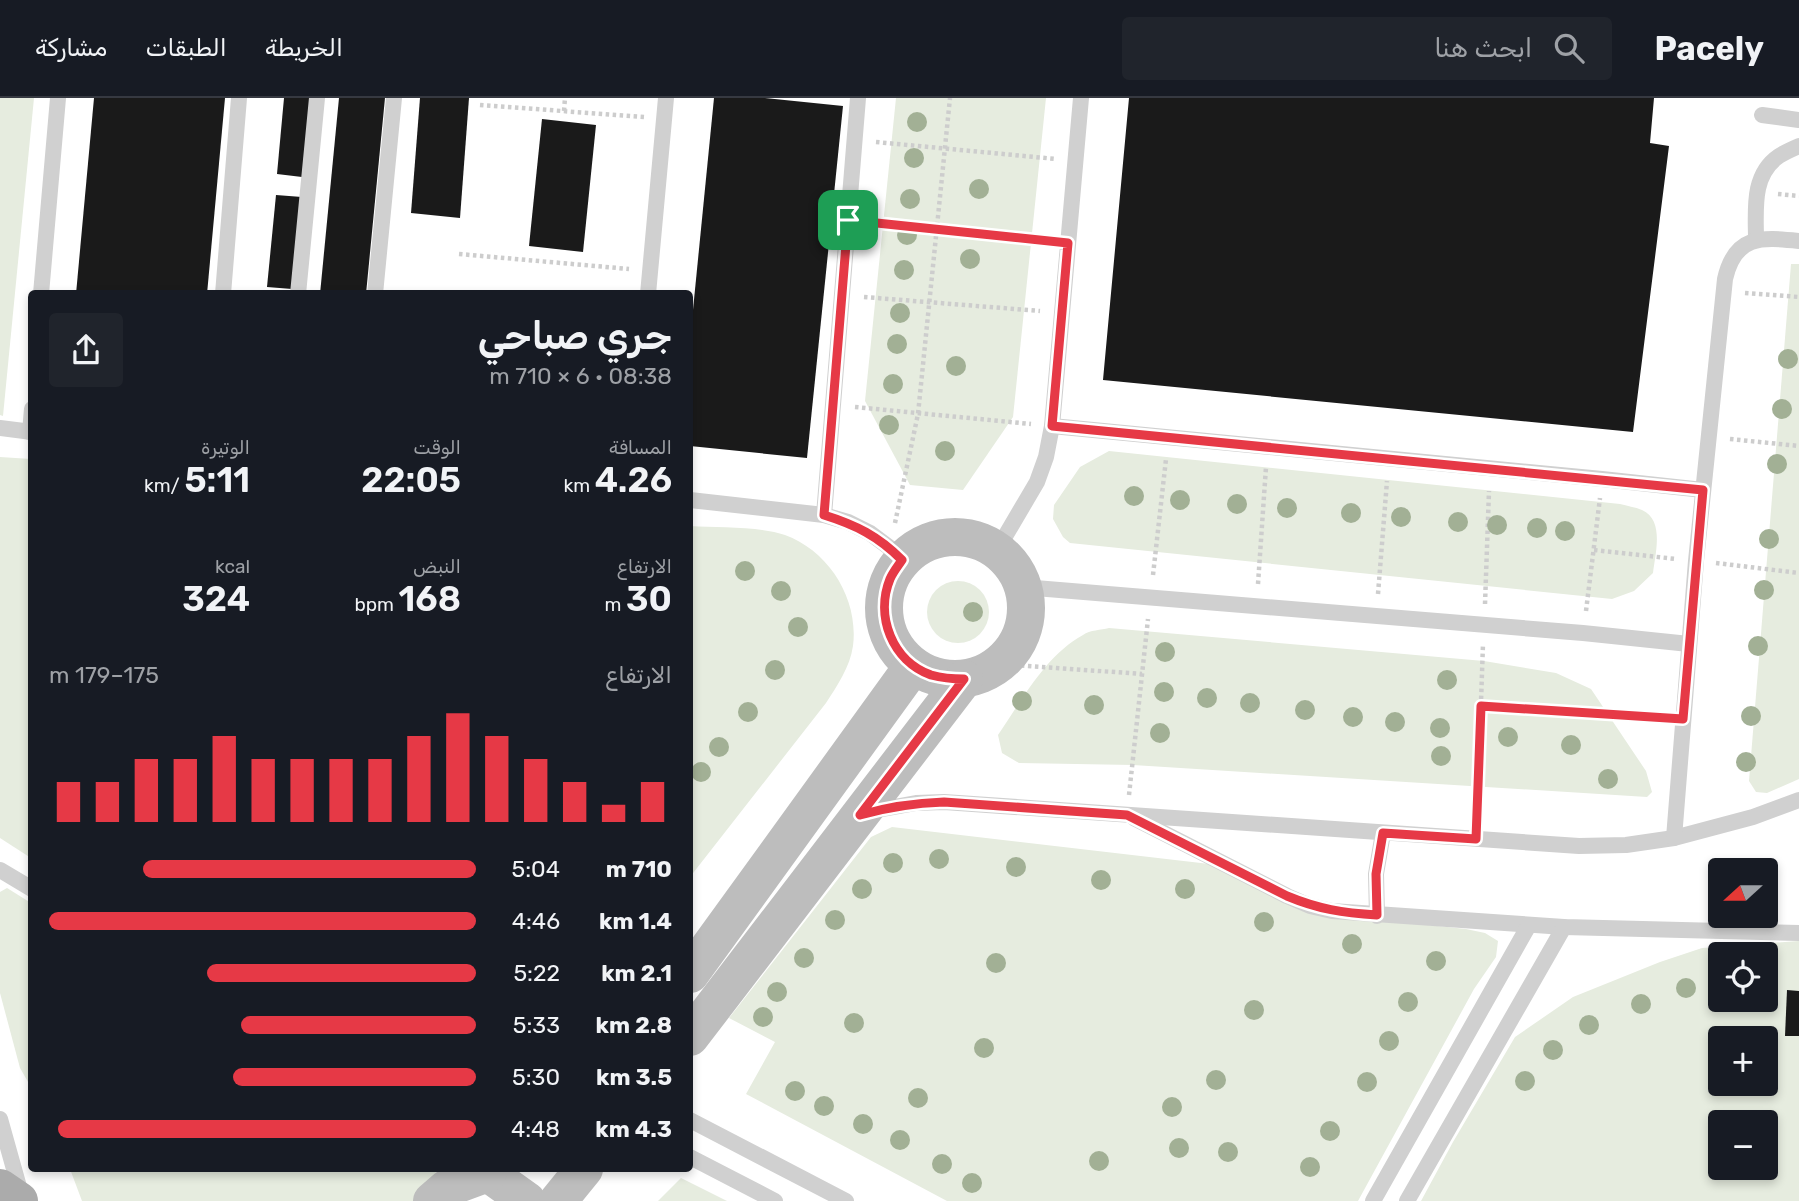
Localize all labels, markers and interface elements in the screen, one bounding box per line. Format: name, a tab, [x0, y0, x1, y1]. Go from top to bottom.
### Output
search box	[1122, 17, 1612, 80]
icon: search	[1550, 29, 1588, 67]
text: Pacely	[1654, 29, 1764, 68]
text: ابحث هنا	[1434, 33, 1532, 64]
text: مشاركة	[35, 34, 107, 62]
text: الطبقات	[145, 34, 227, 62]
text: الخريطة	[265, 34, 343, 62]
pin	[818, 190, 878, 250]
icon: arrive	[829, 201, 867, 239]
button: share	[49, 313, 123, 387]
text: جري صباحي	[478, 313, 672, 359]
text: 08:38 · 6 × 710 m	[489, 362, 672, 390]
text: الوتيرة	[201, 436, 250, 459]
text: الوقت	[413, 436, 461, 459]
text: المسافة	[609, 436, 672, 459]
text: 5:11	[184, 459, 250, 501]
text: 22:05	[361, 459, 461, 501]
text: 4.26	[595, 459, 672, 501]
text: /km	[144, 474, 184, 497]
text: km	[563, 474, 595, 497]
text: kcal	[215, 555, 250, 578]
text: النبض	[413, 555, 461, 578]
text: الارتفاع	[617, 555, 672, 578]
text: 324	[182, 578, 250, 620]
text: 168	[399, 578, 461, 620]
text: 30	[626, 578, 672, 620]
text: bpm	[354, 593, 399, 616]
text: m	[605, 593, 626, 616]
text: 175–179 m	[49, 661, 159, 689]
text: الارتفاع	[606, 661, 672, 689]
text: 5:04	[512, 855, 560, 883]
text: 710 m	[606, 855, 672, 883]
north arrow	[1708, 858, 1778, 928]
map controls	[1708, 858, 1778, 1180]
text: 4:46	[512, 907, 560, 935]
text: 1.4 km	[599, 907, 672, 935]
button: locate	[1708, 942, 1778, 1012]
text: 5:22	[513, 959, 560, 987]
text: 2.1 km	[601, 959, 672, 987]
text: 5:33	[513, 1011, 560, 1039]
text: 2.8 km	[596, 1011, 672, 1039]
button: +	[1708, 1026, 1778, 1096]
text: 5:30	[512, 1063, 560, 1091]
text: 3.5 km	[596, 1063, 672, 1091]
button: −	[1708, 1110, 1778, 1180]
text: 4:48	[511, 1115, 560, 1143]
text: 4.3 km	[595, 1115, 672, 1143]

